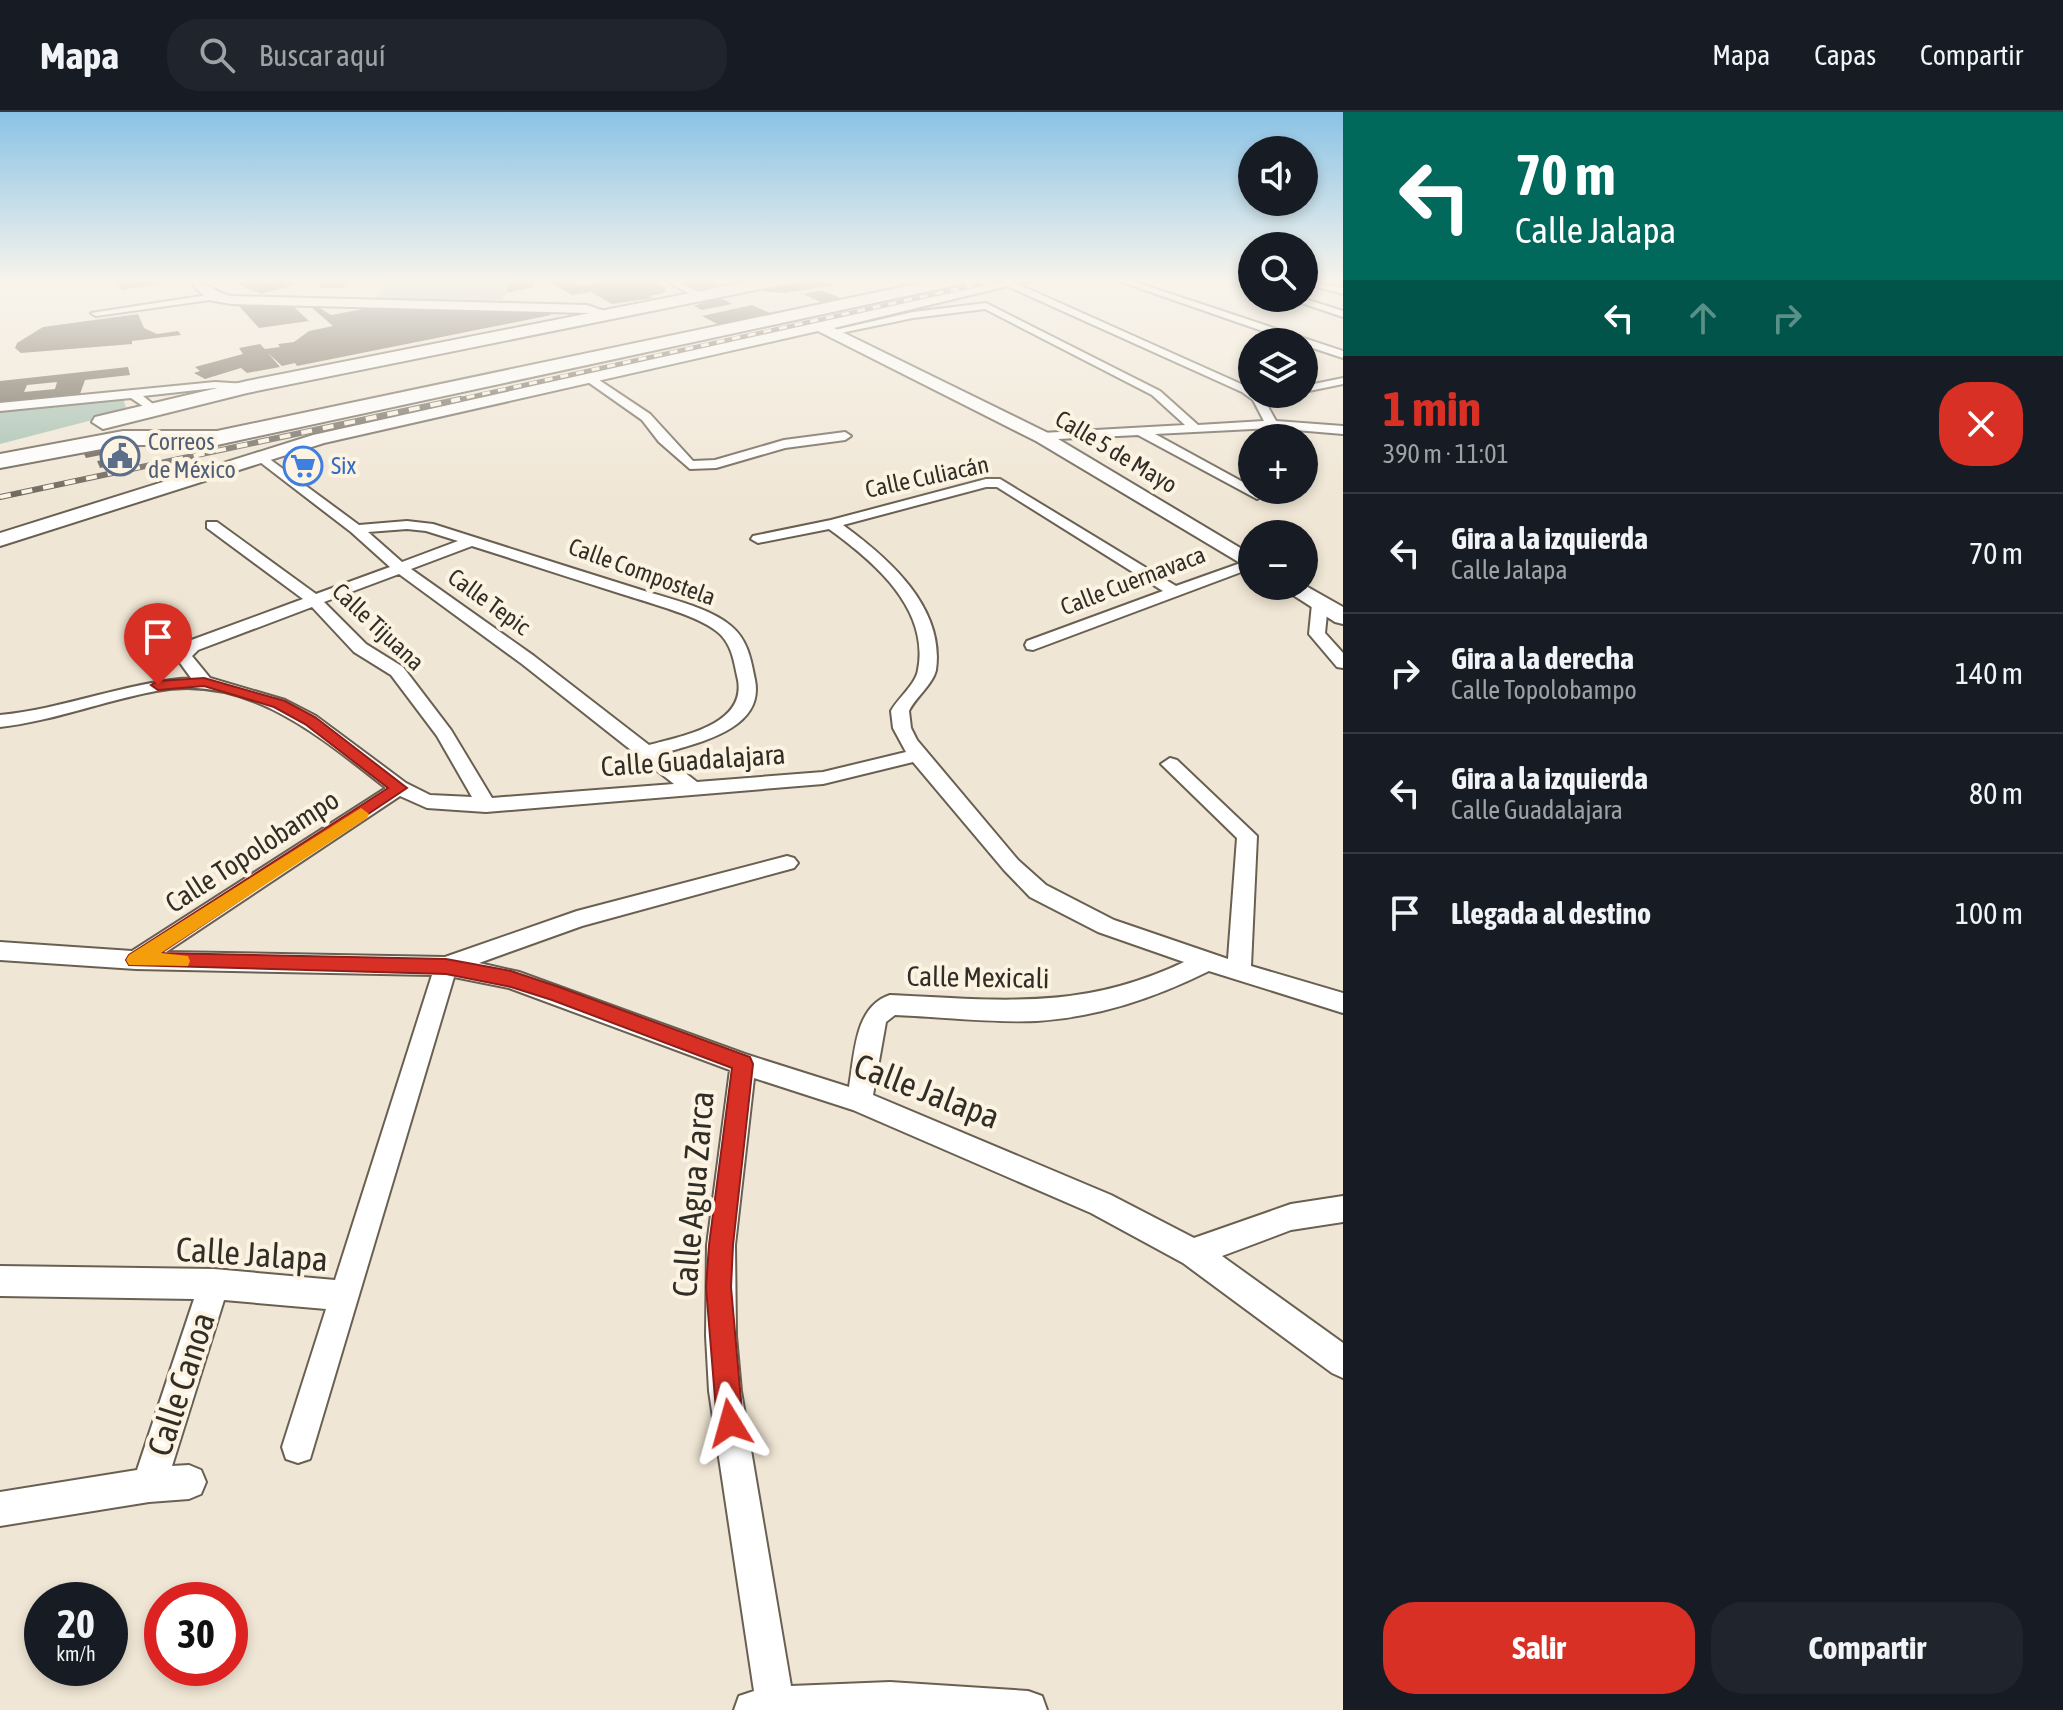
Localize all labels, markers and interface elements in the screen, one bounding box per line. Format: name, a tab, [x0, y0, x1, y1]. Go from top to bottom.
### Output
search box	[167, 19, 727, 91]
icon: search	[195, 33, 239, 77]
text: Mapa	[40, 34, 119, 77]
text: Buscar aquí	[259, 38, 386, 72]
text: Mapa	[1712, 39, 1770, 71]
text: Capas	[1814, 39, 1876, 71]
text: Compartir	[1920, 39, 2023, 71]
map controls	[1238, 136, 1318, 600]
button: sound	[1238, 136, 1318, 216]
text: 70 m	[1515, 143, 1616, 207]
icon: left	[1383, 144, 1487, 248]
text: Calle Jalapa	[1515, 209, 1676, 251]
button: search	[1238, 232, 1318, 312]
icon: left	[1597, 296, 1641, 340]
icon: ahead	[1681, 296, 1725, 340]
icon: right	[1765, 296, 1809, 340]
button: layers	[1238, 328, 1318, 408]
text: 1 min	[1383, 381, 1481, 436]
button: close	[1939, 382, 2023, 466]
street label: Calle 5 de Mayo	[1051, 405, 1182, 498]
button: +	[1238, 424, 1318, 504]
place label: Correos de México	[148, 428, 236, 483]
public building icon: Correos de México	[99, 435, 141, 477]
text: 390 m · 11:01	[1383, 439, 1509, 469]
supermarket icon: Six	[282, 445, 324, 487]
street label: Calle Culiacán	[863, 450, 991, 503]
place label: Six	[331, 452, 357, 479]
button: −	[1238, 520, 1318, 600]
text: Gira a la izquierda	[1451, 521, 1648, 555]
icon: left	[1383, 531, 1427, 575]
street label: Calle Compostela	[565, 532, 719, 611]
text: 70 m	[1969, 536, 2023, 570]
street label: Calle Cuernavaca	[1057, 541, 1209, 620]
text: Calle Jalapa	[1451, 555, 1567, 585]
street label: Calle Tepic	[443, 563, 536, 640]
street label: Calle Tijuana	[327, 577, 430, 676]
pin	[124, 603, 192, 685]
icon: arrive	[136, 615, 180, 659]
text: Gira a la derecha	[1451, 641, 1634, 675]
icon: right	[1383, 651, 1427, 695]
text: 140 m	[1955, 656, 2023, 690]
text: Calle Topolobampo	[1451, 675, 1637, 705]
street label: Calle Guadalajara	[600, 738, 786, 782]
text: Gira a la izquierda	[1451, 761, 1648, 795]
icon: left	[1383, 771, 1427, 815]
text: 80 m	[1969, 776, 2023, 810]
street label: Calle Topolobampo	[159, 783, 345, 919]
text: Calle Guadalajara	[1451, 795, 1623, 825]
icon: arrive	[1383, 891, 1427, 935]
text: Llegada al destino	[1451, 896, 1651, 930]
text: 100 m	[1955, 896, 2023, 930]
street label: Calle Mexicali	[906, 960, 1050, 994]
street label: Calle Jalapa	[849, 1045, 1005, 1136]
street label: Calle Agua Zarca	[664, 1089, 721, 1299]
street label: Calle Jalapa	[175, 1229, 329, 1278]
street label: Calle Canoa	[139, 1307, 222, 1460]
position arrow	[688, 1381, 772, 1465]
speed limit sign: 30	[144, 1582, 248, 1686]
text: 20	[57, 1601, 95, 1646]
button: Salir	[1383, 1602, 1695, 1694]
button: Compartir	[1711, 1602, 2023, 1694]
text: km/h	[56, 1642, 96, 1665]

